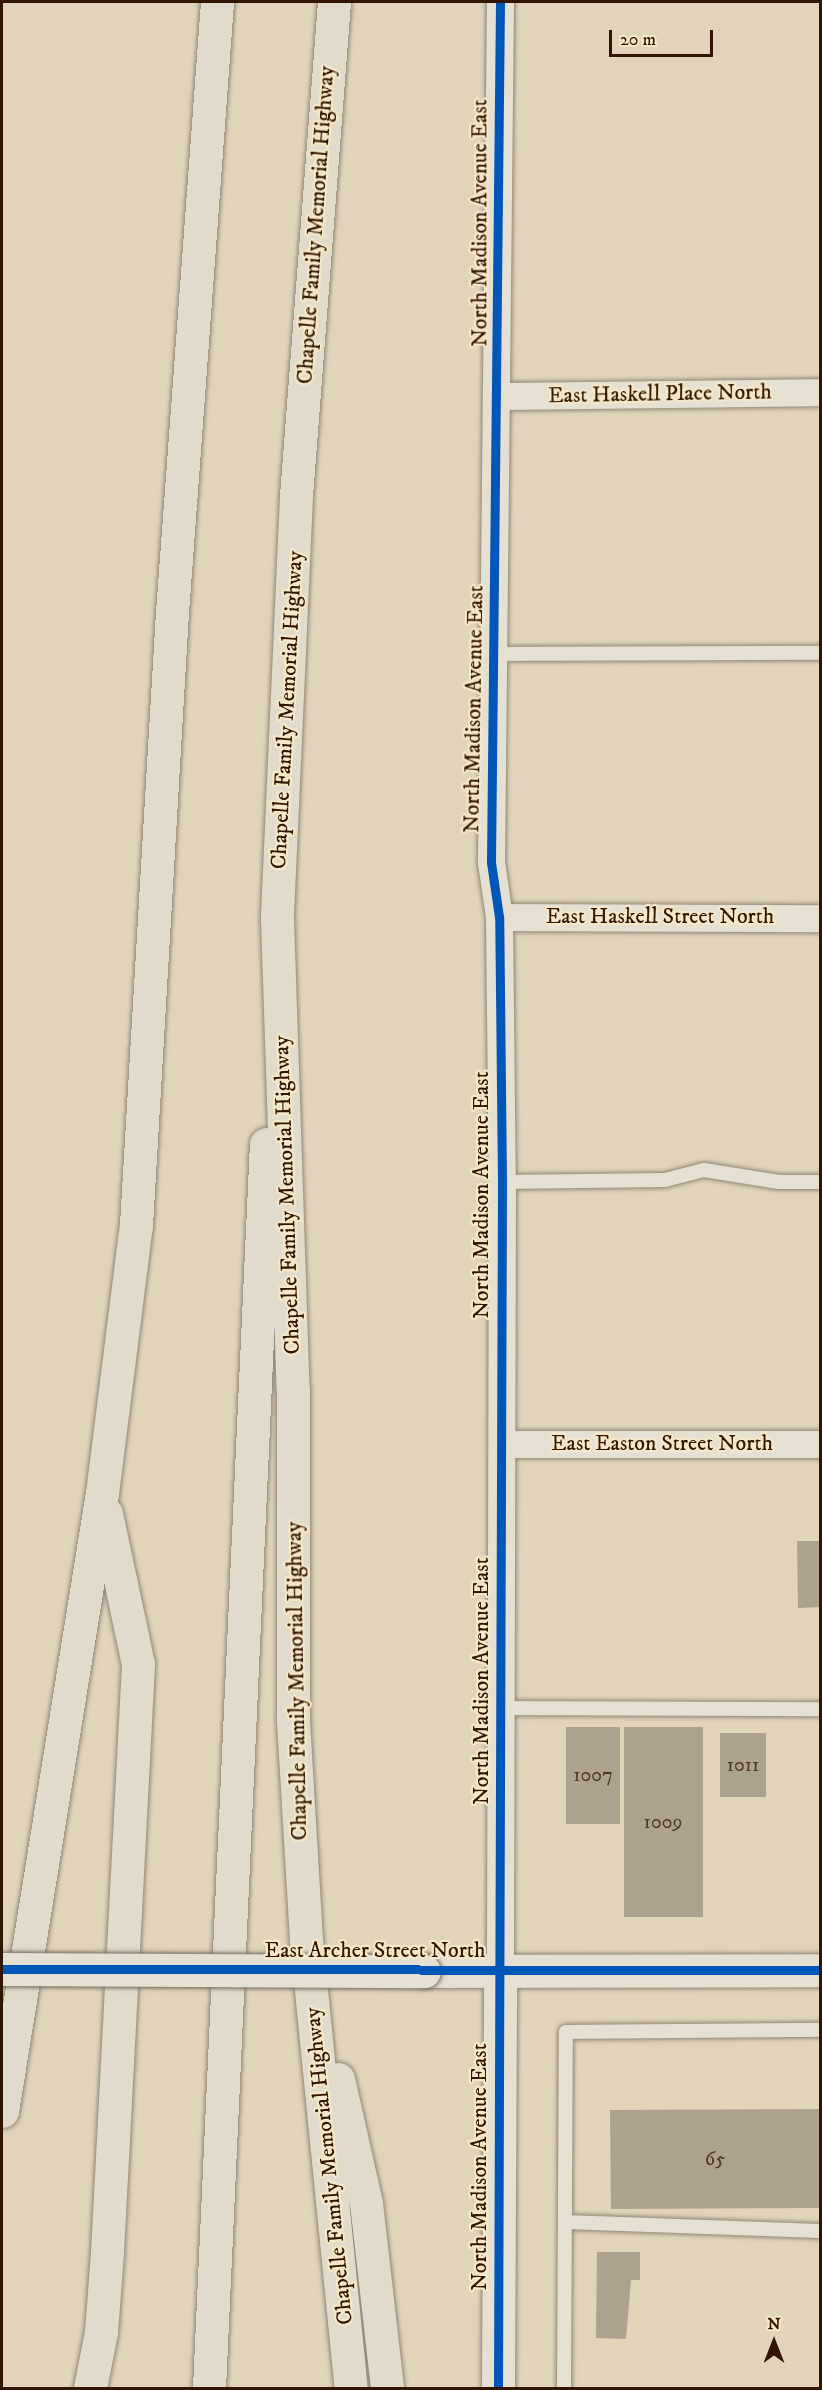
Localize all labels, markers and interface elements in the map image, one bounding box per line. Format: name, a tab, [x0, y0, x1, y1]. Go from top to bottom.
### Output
scale bar	[612, 18, 716, 56]
text: 20 m	[620, 29, 656, 51]
street label: Chapelle Family Memorial Highway	[292, 65, 340, 385]
street label: North Madison Avenue East	[467, 99, 493, 347]
street label: East Haskell Place North	[548, 379, 772, 409]
street label: Chapelle Family Memorial Highway	[265, 550, 309, 870]
street label: North Madison Avenue East	[459, 585, 489, 833]
street label: East Haskell Street North	[546, 904, 774, 930]
street label: Chapelle Family Memorial Highway	[268, 1035, 306, 1355]
street label: North Madison Avenue East	[469, 1071, 495, 1319]
street label: East Easton Street North	[551, 1431, 773, 1457]
street label: Chapelle Family Memorial Highway	[281, 1521, 313, 1841]
street label: North Madison Avenue East	[469, 1557, 495, 1805]
house number: 1011	[727, 1753, 759, 1777]
house number: 1007	[573, 1763, 613, 1787]
house number: 1009	[644, 1810, 682, 1834]
street label: East Archer Street North	[265, 1938, 485, 1964]
street label: Chapelle Family Memorial Highway	[299, 2006, 359, 2326]
street label: North Madison Avenue East	[467, 2043, 493, 2291]
house number: 65	[705, 2147, 725, 2171]
north arrow	[744, 2312, 804, 2372]
text: N	[767, 2314, 781, 2334]

